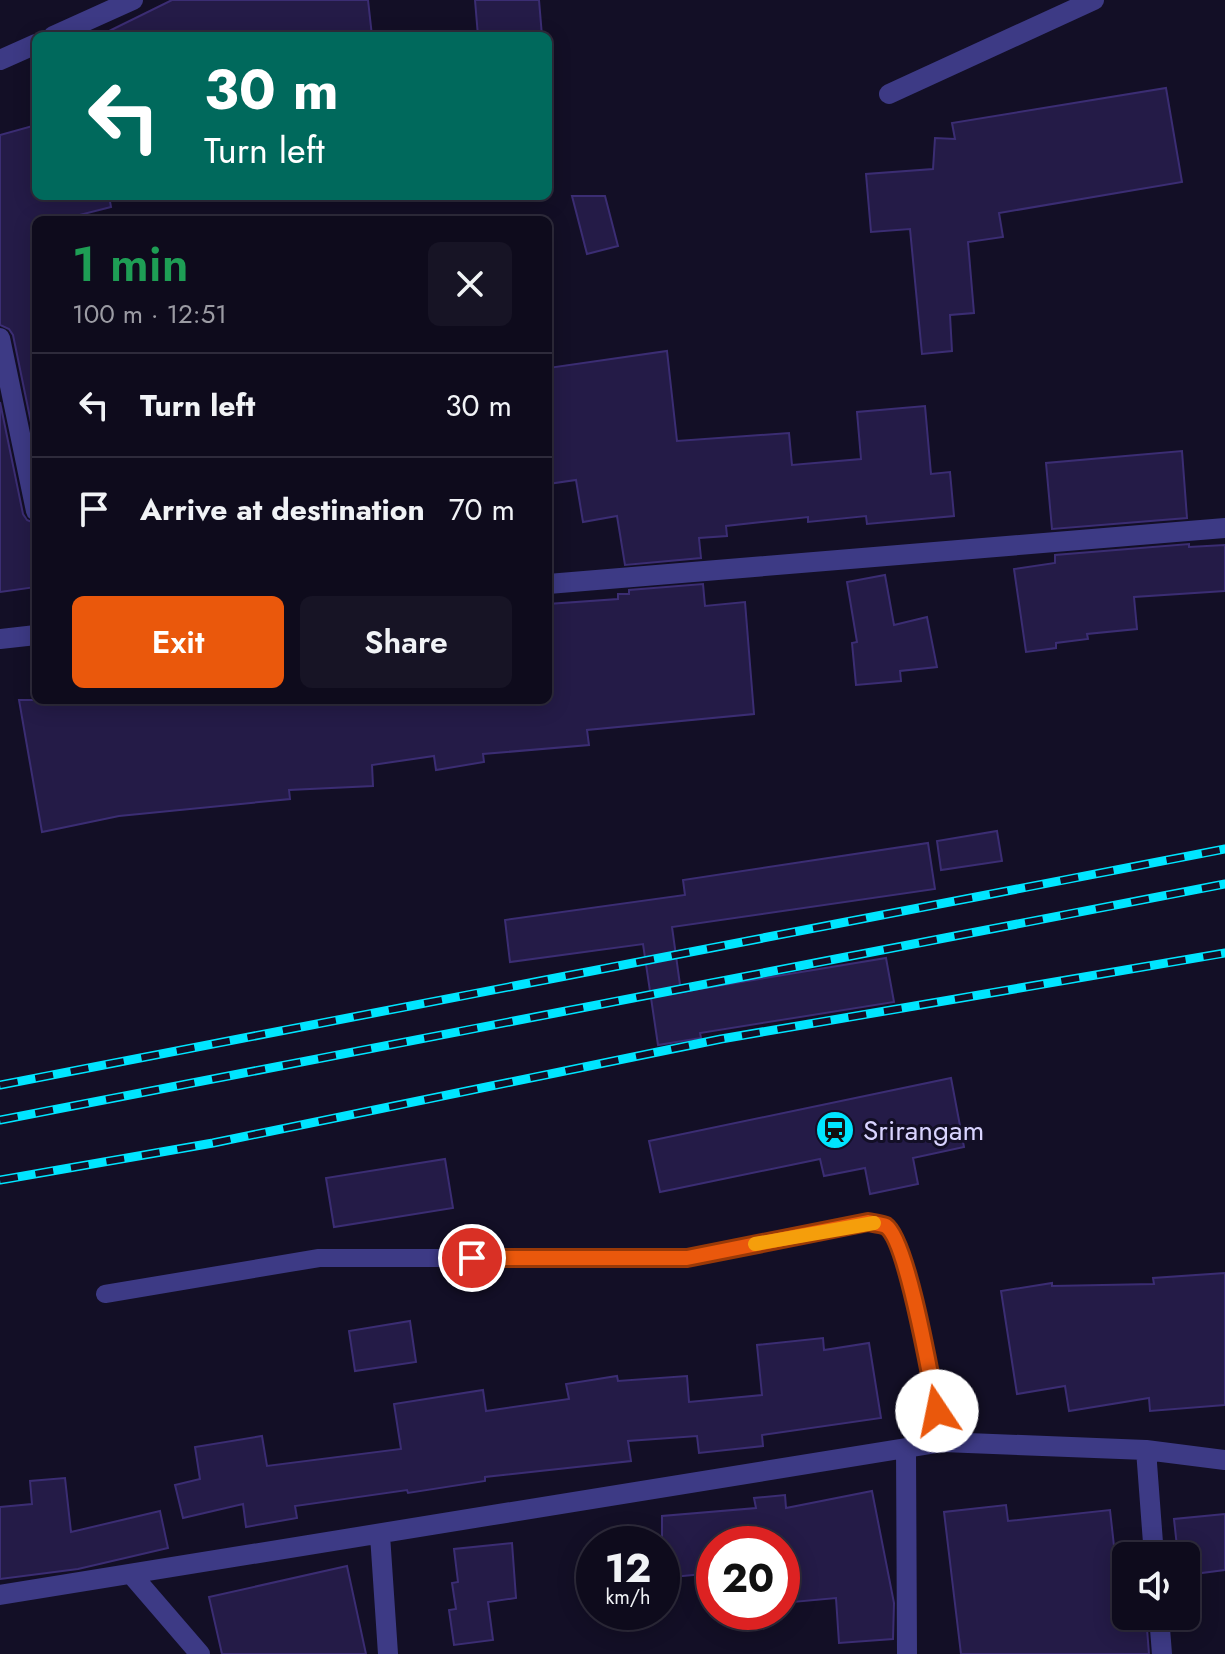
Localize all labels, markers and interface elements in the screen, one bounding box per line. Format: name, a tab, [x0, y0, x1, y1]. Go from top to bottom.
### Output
text: 30 m	[204, 49, 339, 130]
icon: left	[72, 64, 176, 168]
text: Turn left	[204, 124, 325, 176]
text: 1 min	[72, 230, 189, 299]
button: close	[428, 242, 512, 326]
text: 100 m · 12:51	[72, 295, 227, 333]
icon: left	[72, 383, 116, 427]
text: Turn left	[140, 384, 255, 427]
text: 30 m	[445, 384, 512, 427]
icon: arrive	[72, 487, 116, 531]
text: Arrive at destination	[140, 488, 425, 531]
text: 70 m	[449, 488, 515, 531]
button: Exit	[72, 596, 284, 688]
button: Share	[300, 596, 512, 688]
station icon: Srirangam	[814, 1109, 856, 1151]
place label: Srirangam	[863, 1110, 984, 1151]
pin	[438, 1224, 506, 1292]
icon: arrive	[450, 1236, 494, 1280]
position arrow	[895, 1369, 979, 1453]
speed limit sign: 20	[696, 1526, 800, 1630]
text: 12	[605, 1539, 651, 1597]
map controls	[1112, 1542, 1200, 1630]
button: sound	[1112, 1542, 1200, 1630]
text: km/h	[605, 1583, 651, 1612]

